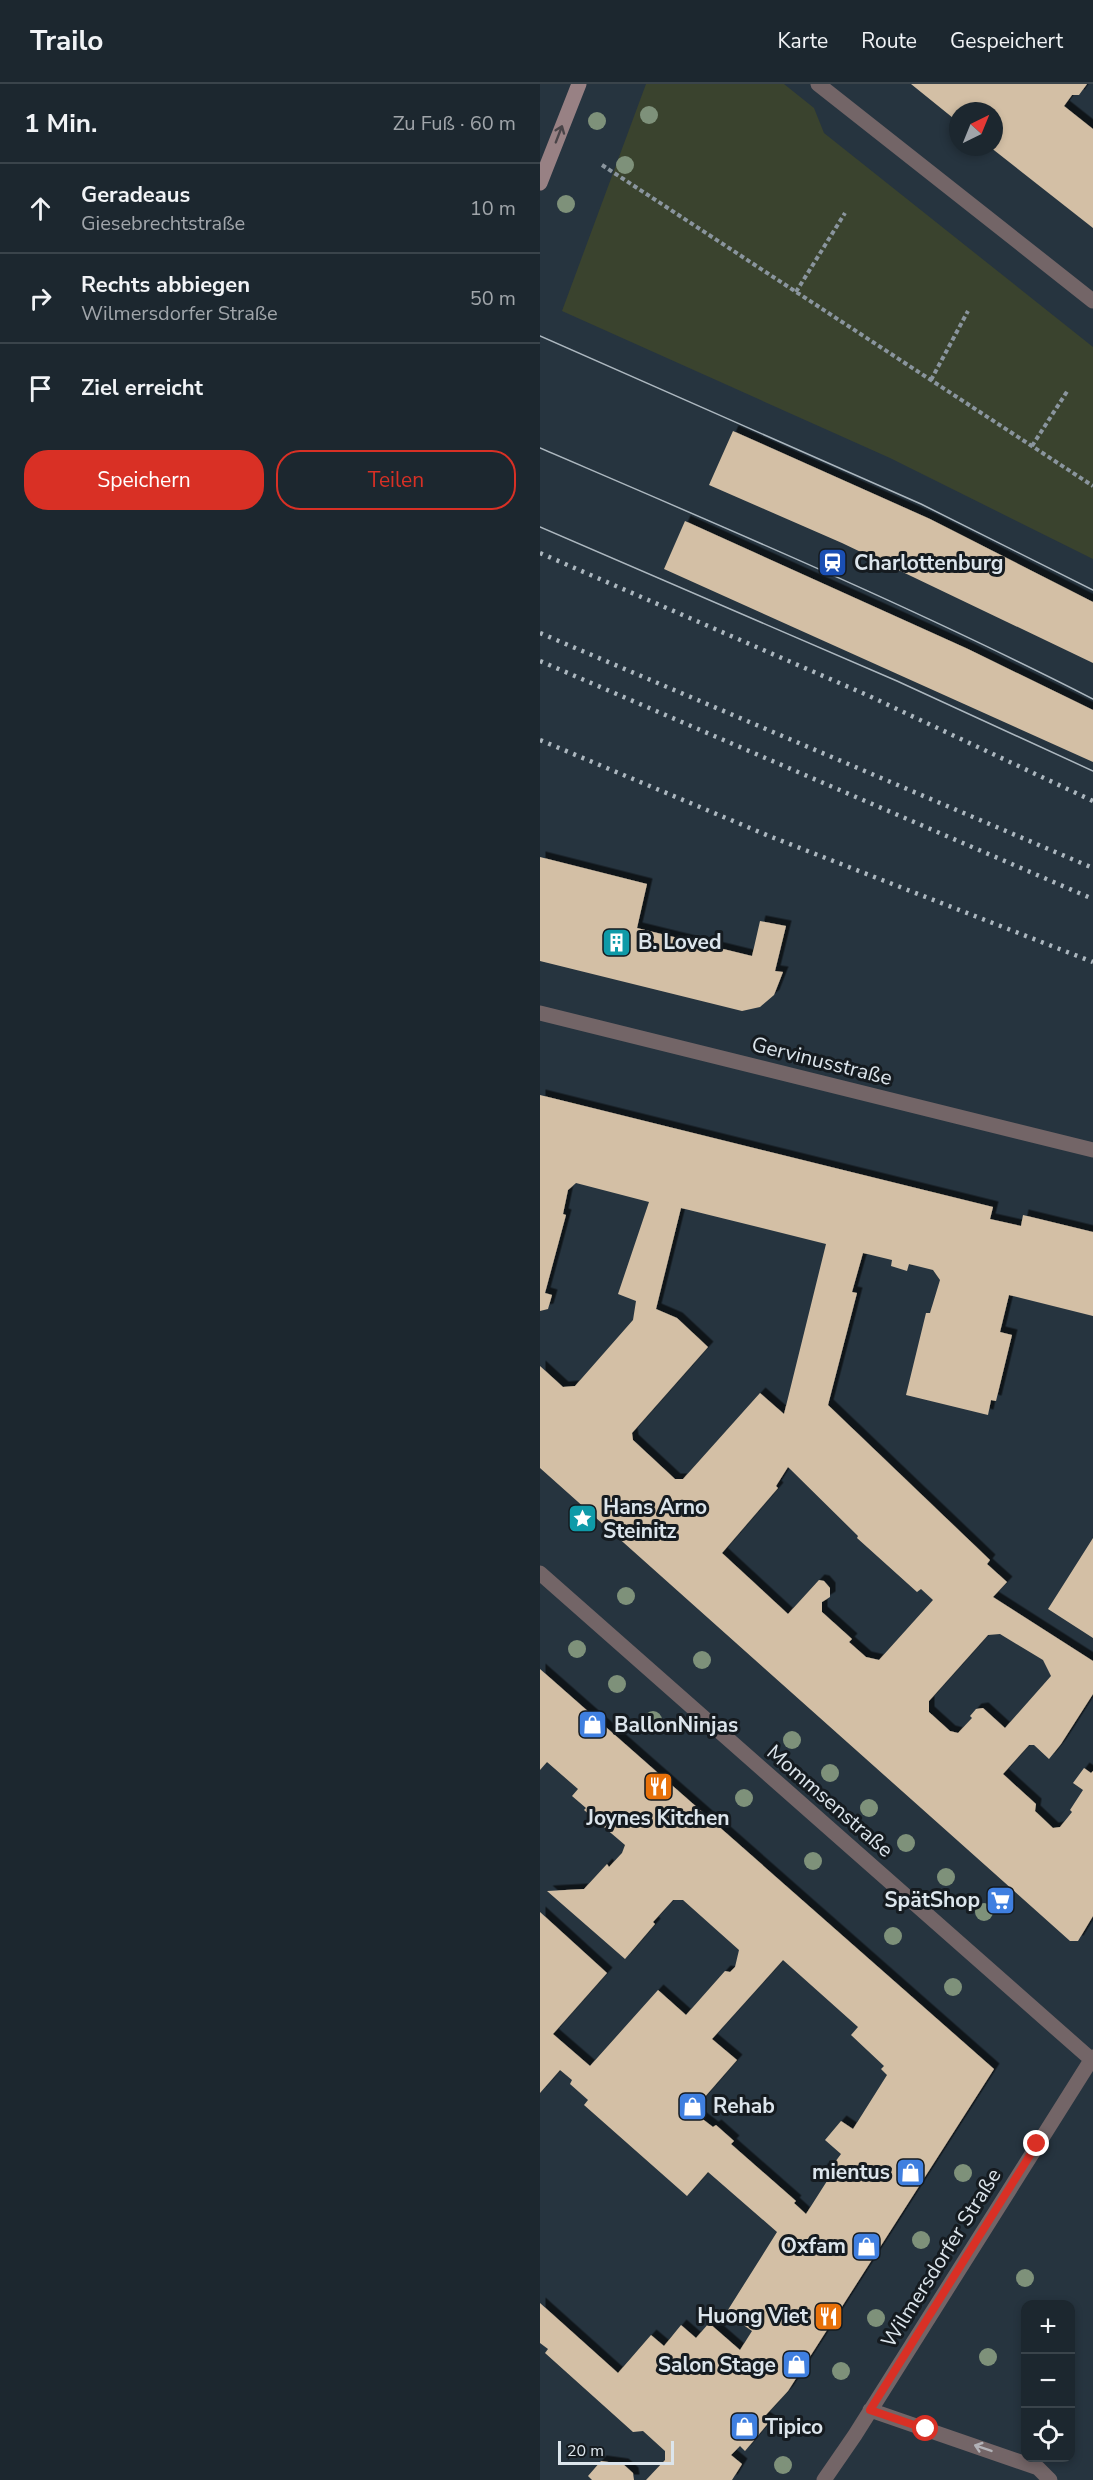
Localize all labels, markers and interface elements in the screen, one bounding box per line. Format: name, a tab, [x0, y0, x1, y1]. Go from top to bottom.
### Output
text: Trailo	[30, 22, 103, 60]
text: Karte	[778, 27, 828, 55]
text: Route	[861, 27, 917, 55]
text: Gespeichert	[950, 27, 1063, 55]
north arrow	[949, 102, 1003, 156]
text: 1 Min.	[24, 106, 97, 141]
text: Zu Fuß · 60 m	[393, 110, 516, 137]
one-way arrow	[555, 125, 566, 143]
text: Geradeaus	[81, 180, 190, 210]
icon: ahead	[24, 192, 57, 225]
text: 10 m	[470, 195, 516, 222]
text: Giesebrechtstraße	[81, 210, 245, 237]
text: Rechts abbiegen	[81, 270, 250, 300]
icon: right	[24, 282, 57, 315]
text: 50 m	[470, 285, 516, 312]
text: Wilmersdorfer Straße	[81, 300, 278, 327]
icon: arrive	[24, 372, 57, 405]
text: Ziel erreicht	[81, 373, 203, 403]
button: Speichern	[24, 450, 264, 510]
button: Teilen	[276, 450, 516, 510]
station icon: Charlottenburg	[817, 547, 849, 579]
place label: Charlottenburg	[854, 549, 1003, 577]
building icon: B. Loved	[601, 926, 633, 958]
place label: B. Loved	[638, 928, 722, 956]
street label: Gervinusstraße	[749, 1030, 895, 1092]
place label: Hans Arno Steinitz	[603, 1493, 707, 1545]
place icon: Hans Arno Steinitz	[566, 1503, 598, 1535]
shop icon: BallonNinjas	[577, 1709, 609, 1741]
place label: BallonNinjas	[614, 1711, 738, 1739]
street label: Mommsenstraße	[761, 1738, 899, 1864]
restaurant icon: Joynes Kitchen	[642, 1771, 674, 1803]
place label: Joynes Kitchen	[585, 1804, 730, 1832]
supermarket icon: SpätShop	[985, 1884, 1017, 1916]
place label: SpätShop	[884, 1886, 980, 1914]
shop icon: Rehab	[676, 2090, 708, 2122]
place label: Rehab	[713, 2092, 775, 2120]
route end	[1023, 2130, 1049, 2156]
shop icon: mientus	[895, 2156, 927, 2188]
place label: mientus	[812, 2158, 890, 2186]
street label: Wilmersdorfer Straße	[874, 2163, 1008, 2353]
shop icon: Oxfam	[851, 2230, 883, 2262]
place label: Oxfam	[781, 2232, 846, 2260]
restaurant icon: Huong Viet	[813, 2300, 845, 2332]
map controls	[1021, 2300, 1075, 2462]
button: +	[1021, 2300, 1075, 2354]
place label: Huong Viet	[697, 2302, 809, 2330]
shop icon: Salon Stage	[781, 2349, 813, 2381]
place label: Salon Stage	[658, 2351, 776, 2379]
button: −	[1021, 2354, 1075, 2408]
button: locate	[1021, 2408, 1075, 2462]
shop icon: Tipico	[728, 2411, 760, 2443]
place label: Tipico	[765, 2413, 823, 2441]
route start	[912, 2415, 938, 2441]
scale bar	[558, 2438, 674, 2466]
text: 20 m	[567, 2440, 604, 2462]
one-way arrow	[974, 2442, 993, 2453]

